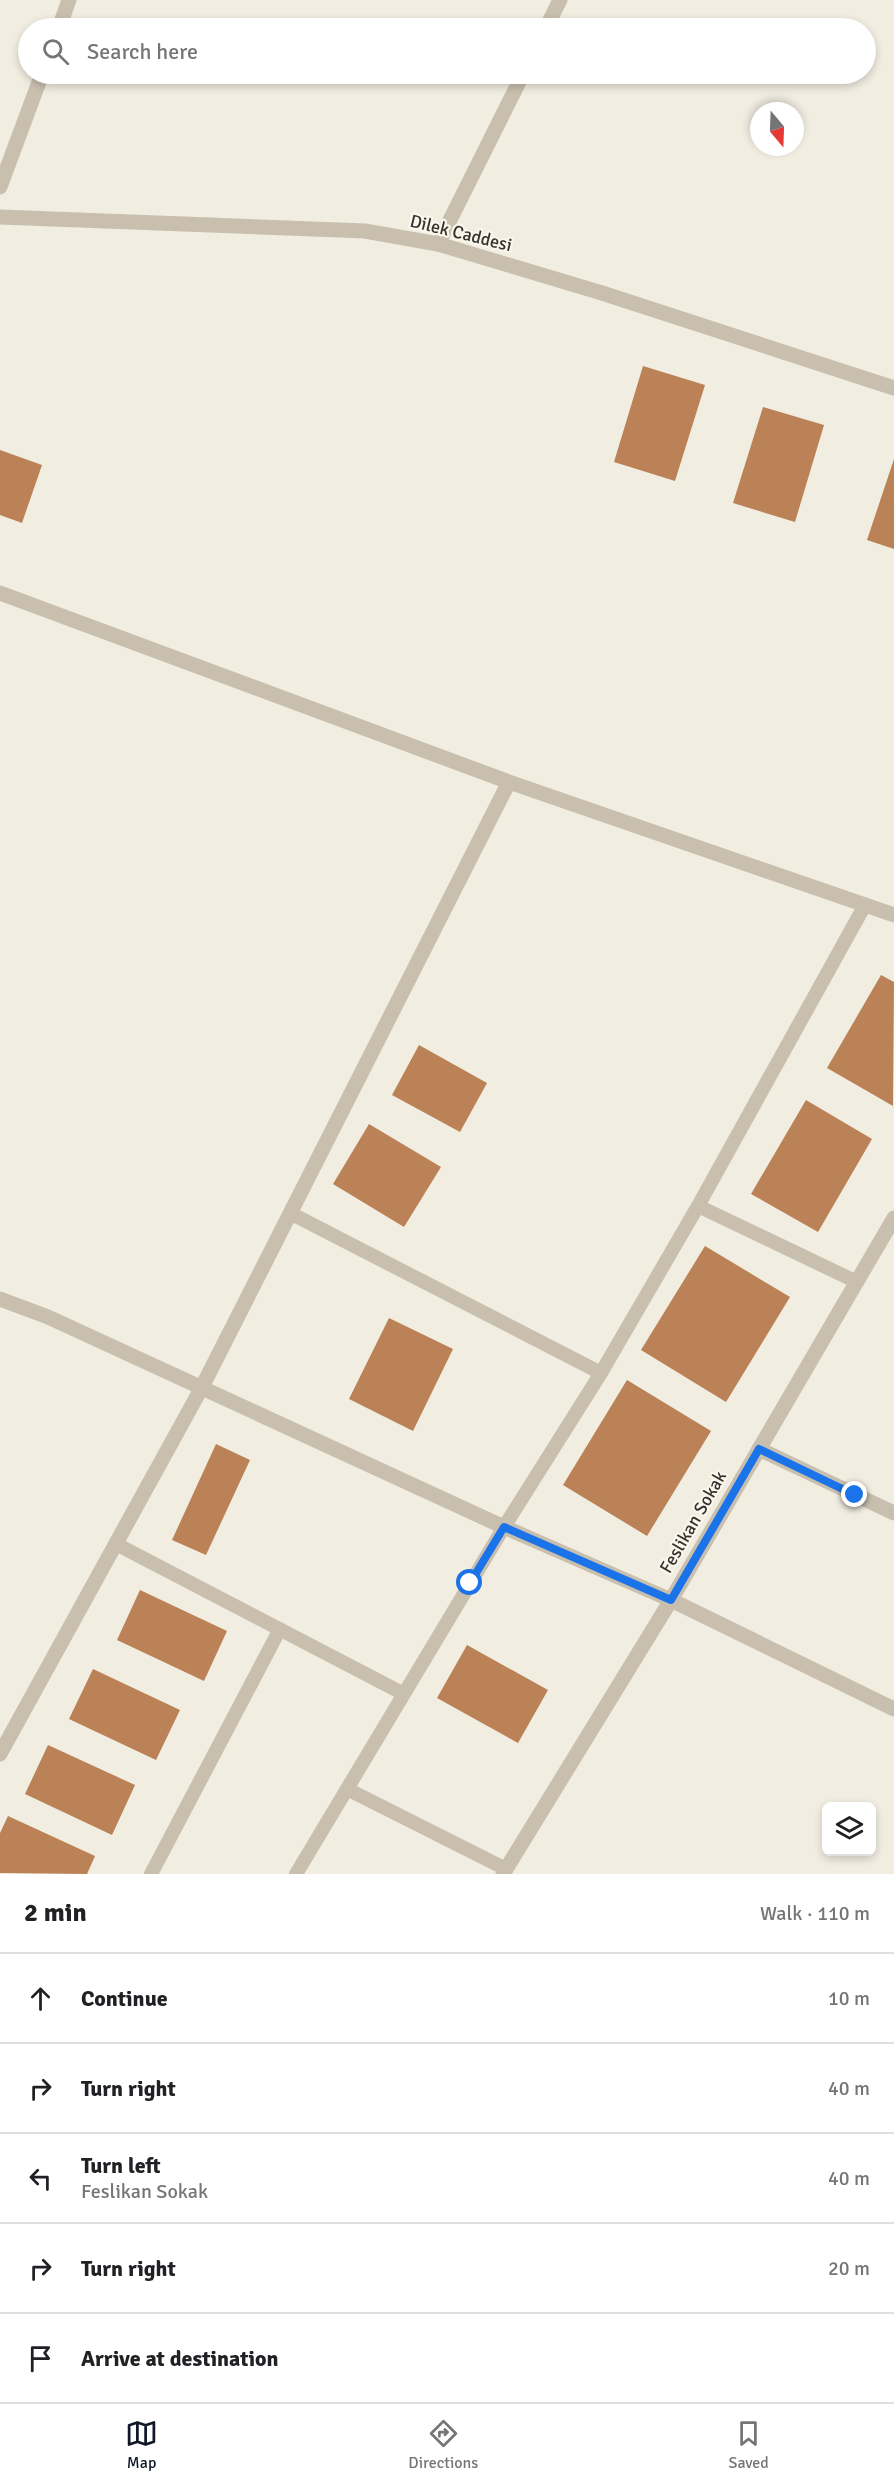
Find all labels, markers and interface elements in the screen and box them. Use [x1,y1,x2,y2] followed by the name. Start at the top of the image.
[18,18,876,84] search box
[39,35,72,68] icon: search
[87,38,198,65] text: Search here
[750,102,804,156] north arrow
[408,210,514,256] street label: Dilek Caddesi
[655,1467,731,1577] street label: Feslikan Sokak
[841,1481,867,1507] route end
[456,1569,482,1595] route start
[822,1802,876,1856] map controls
[822,1802,876,1856] button: layers
[24,1897,87,1929] text: 2 min
[760,1901,870,1926] text: Walk · 110 m
[24,1982,57,2015] icon: ahead
[81,1985,168,2012] text: Continue
[828,1986,870,2011] text: 10 m
[24,2072,57,2105] icon: right
[81,2075,176,2102] text: Turn right
[828,2076,870,2101] text: 40 m
[81,2152,161,2179] text: Turn left
[24,2162,57,2195] icon: left
[828,2166,870,2191] text: 40 m
[81,2179,208,2204] text: Feslikan Sokak
[24,2252,57,2285] icon: right
[81,2255,176,2282] text: Turn right
[828,2256,870,2281] text: 20 m
[24,2342,57,2375] icon: arrive
[81,2345,278,2372] text: Arrive at destination
[125,2417,158,2473] tab: Map
[408,2417,478,2473] tab: Directions
[729,2417,769,2473] tab: Saved

